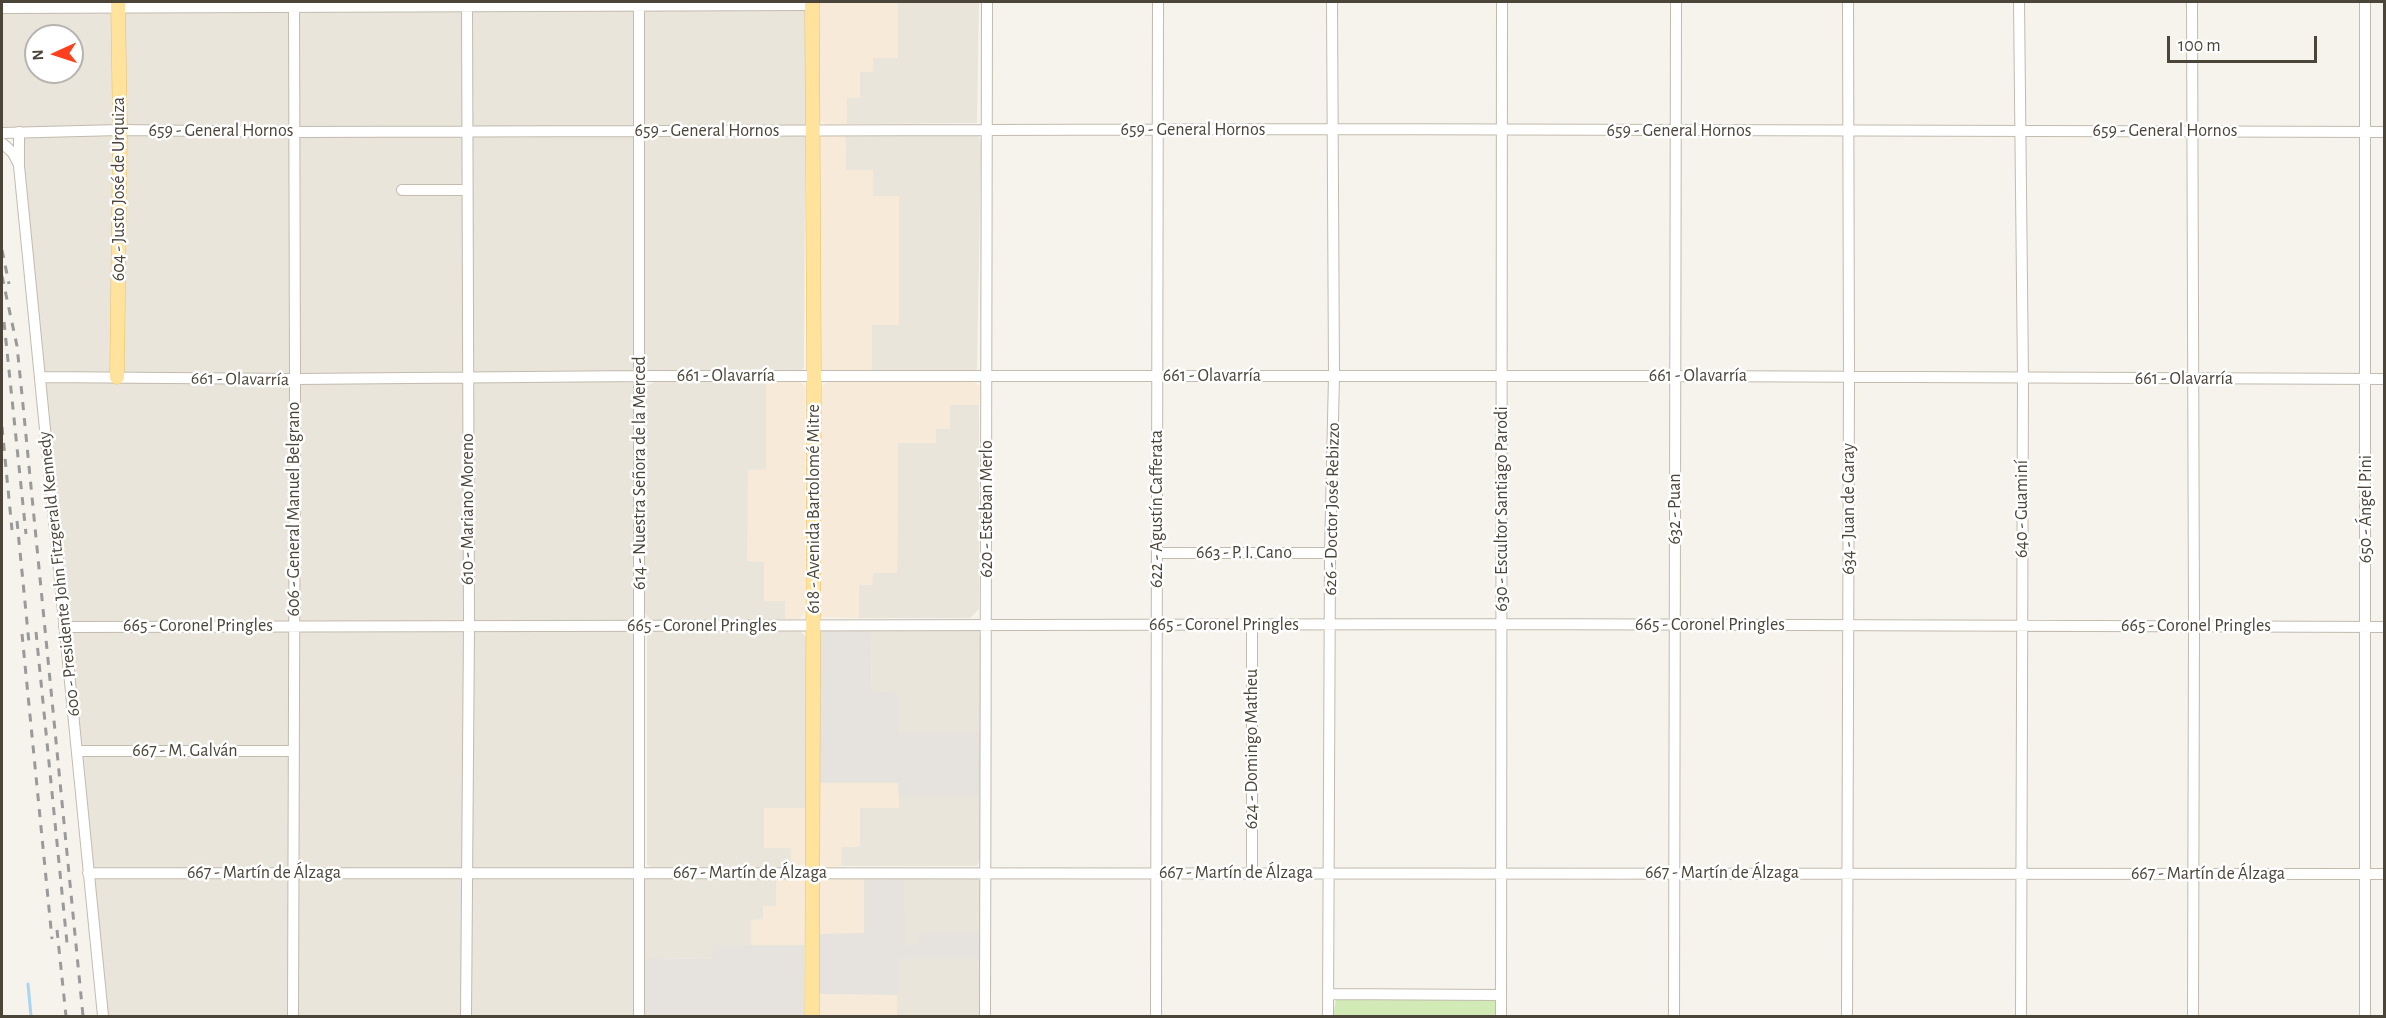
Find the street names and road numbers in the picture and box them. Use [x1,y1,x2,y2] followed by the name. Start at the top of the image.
[108,97,130,281] street label: 604 - Justo José de Urquiza
[1121,119,1265,141] street label: 659 - General Hornos
[149,120,293,142] street label: 659 - General Hornos
[635,120,779,142] street label: 659 - General Hornos
[1607,120,1751,142] street label: 659 - General Hornos
[2093,120,2237,142] street label: 659 - General Hornos
[629,356,651,590] street label: 614 - Nuestra Señora de la Merced
[677,365,775,387] street label: 661 - Olavarría
[1163,365,1261,387] street label: 661 - Olavarría
[1649,365,1747,387] street label: 661 - Olavarría
[191,367,289,391] street label: 661 - Olavarría
[2135,368,2233,390] street label: 661 - Olavarría
[283,402,305,616] street label: 606 - General Manuel Belgrano
[803,404,825,614] street label: 618 - Avenida Bartolomé Mitre
[1491,406,1513,612] street label: 630 - Escultor Santiago Parodi
[1320,422,1344,596] street label: 626 - Doctor José Rebizzo
[33,430,85,718] street label: 600 - Presidente John Fitzgerald Kennedy
[1146,430,1168,588] street label: 622 - Agustín Cafferata
[457,433,479,585] street label: 610 - Mariano Moreno
[976,440,998,578] street label: 620 - Esteban Merlo
[1838,443,1860,575] street label: 634 - Juan de Garay
[2355,455,2377,563] street label: 650 - Ángel Pini
[2011,460,2033,558] street label: 640 - Guaminí
[1664,473,1686,545] street label: 632 - Puan
[1196,542,1292,564] street label: 663 - P. I. Cano
[1149,614,1299,636] street label: 665 - Coronel Pringles
[1635,614,1785,636] street label: 665 - Coronel Pringles
[123,615,273,637] street label: 665 - Coronel Pringles
[627,615,777,637] street label: 665 - Coronel Pringles
[2121,615,2271,637] street label: 665 - Coronel Pringles
[1241,669,1263,829] street label: 624 - Domingo Matheu
[132,740,238,762] street label: 667 - M. Galván
[187,862,341,884] street label: 667 - Martín de Álzaga
[673,862,827,884] street label: 667 - Martín de Álzaga
[1159,862,1313,884] street label: 667 - Martín de Álzaga
[1645,862,1799,884] street label: 667 - Martín de Álzaga
[2131,863,2285,885] street label: 667 - Martín de Álzaga

